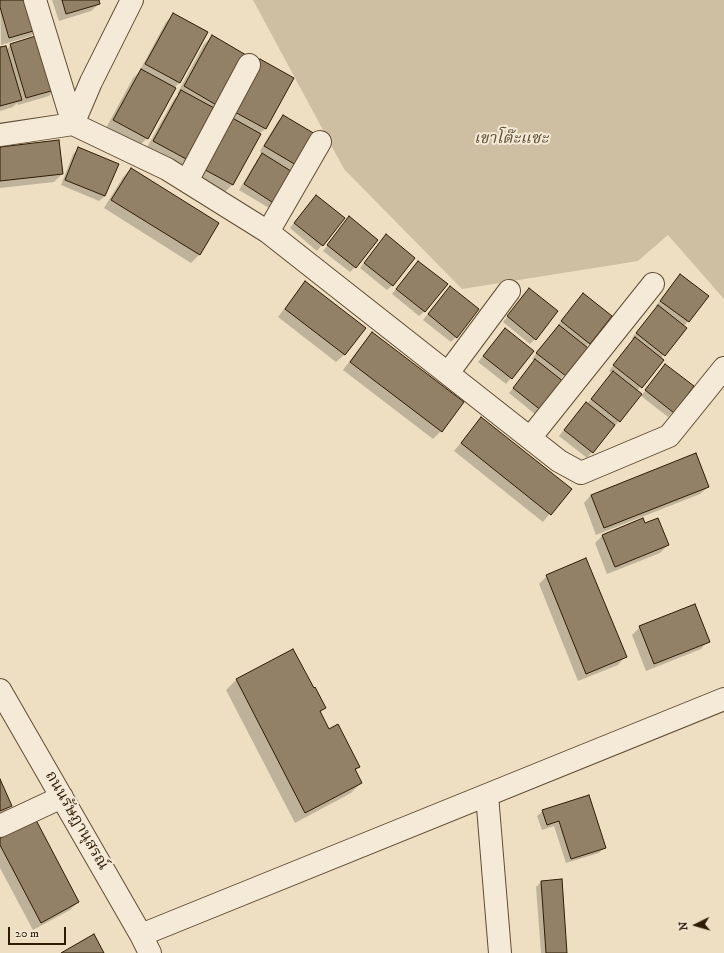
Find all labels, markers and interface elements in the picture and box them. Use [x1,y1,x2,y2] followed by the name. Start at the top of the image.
[474,130,548,150] park label: เขาโต๊ะแซะ
[40,768,112,874] street label: ถนนรัษฎานุสรณ์
[676,905,716,945] north arrow
[10,919,68,945] scale bar
[677,921,691,931] text: N
[15,926,39,941] text: 20 m

